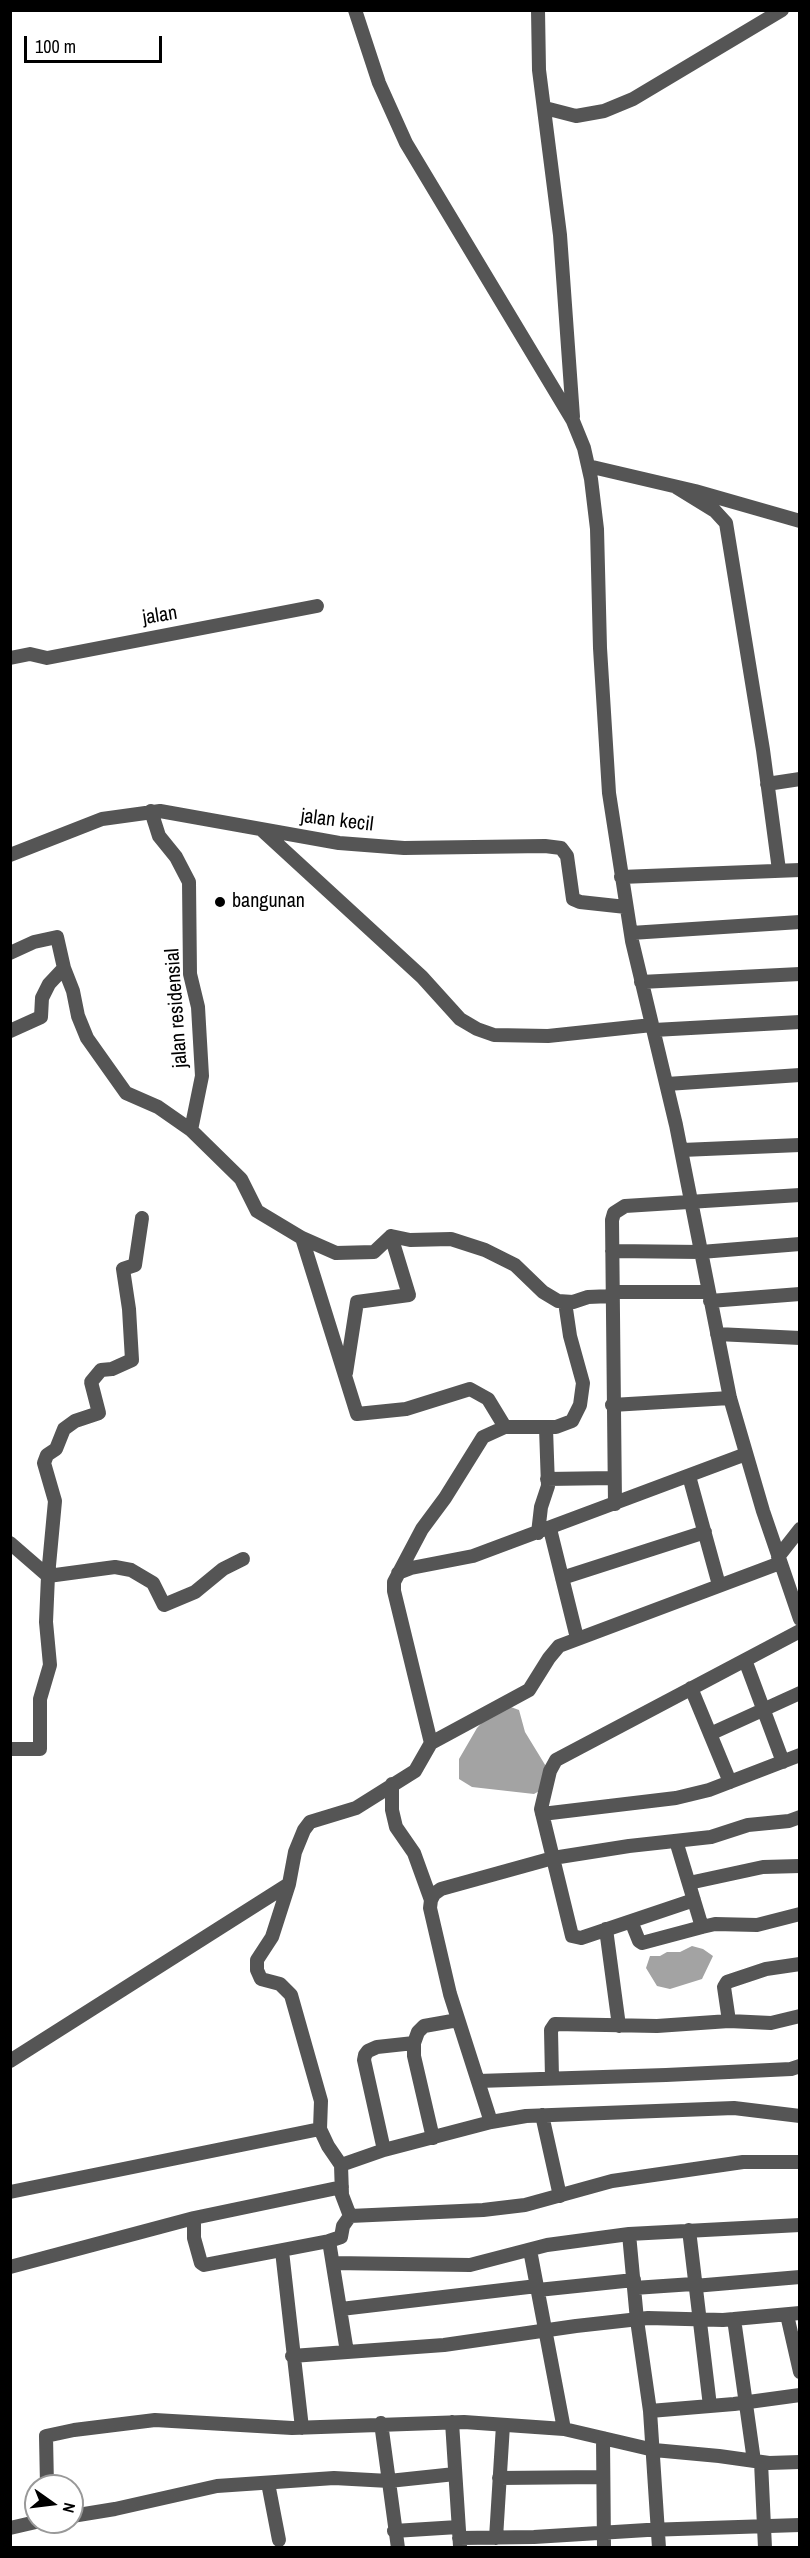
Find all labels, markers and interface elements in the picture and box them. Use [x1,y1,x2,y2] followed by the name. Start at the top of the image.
[27,24,165,62] scale bar
[35,34,76,59] text: 100 m
[141,601,179,631] street label: jalan
[299,805,375,837] street label: jalan kecil
[232,890,305,914] place label: bangunan
[213,895,227,909] marker: bangunan
[161,948,193,1068] street label: jalan residensial
[24,2474,84,2534] north arrow
[58,2501,81,2515] text: N

